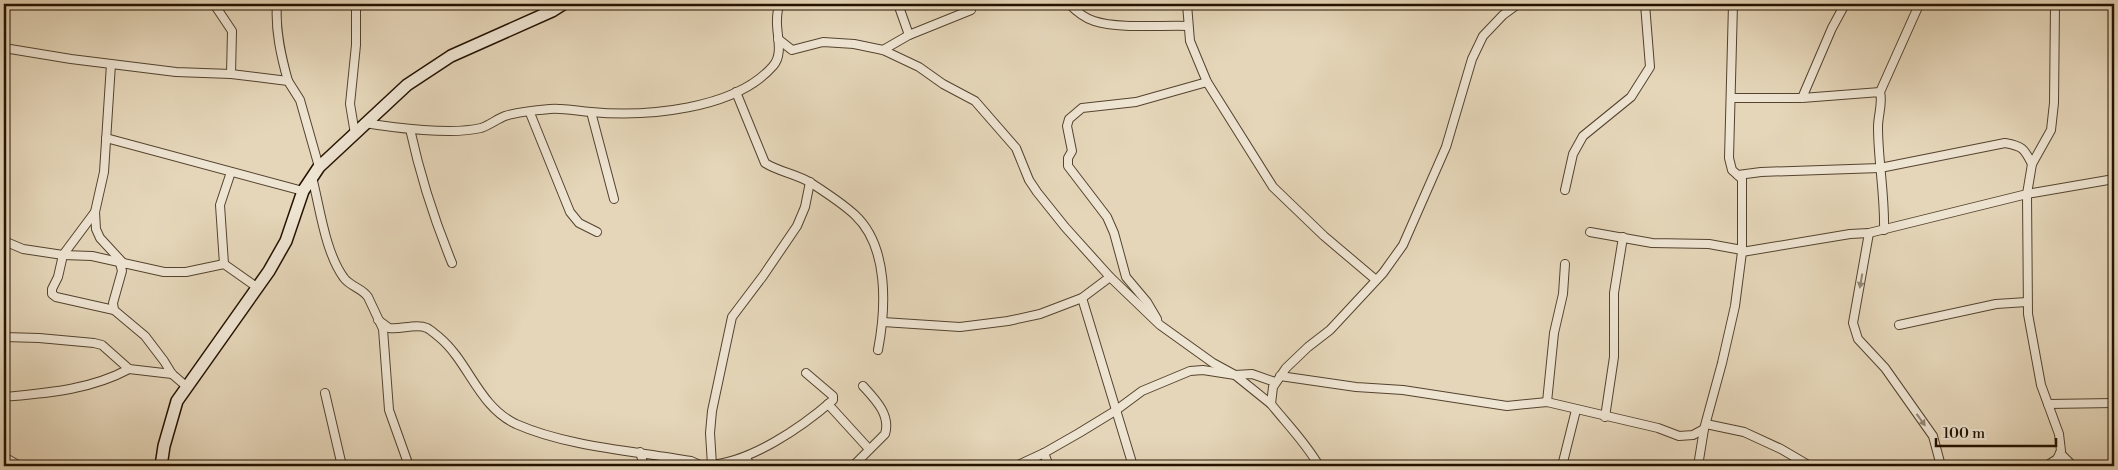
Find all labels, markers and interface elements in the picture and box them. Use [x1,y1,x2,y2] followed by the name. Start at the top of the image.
[1856,274,1864,290] one-way arrow
[1916,413,1926,427] one-way arrow
[1936,415,2056,447] scale bar
[1943,424,1985,443] text: 100 m

